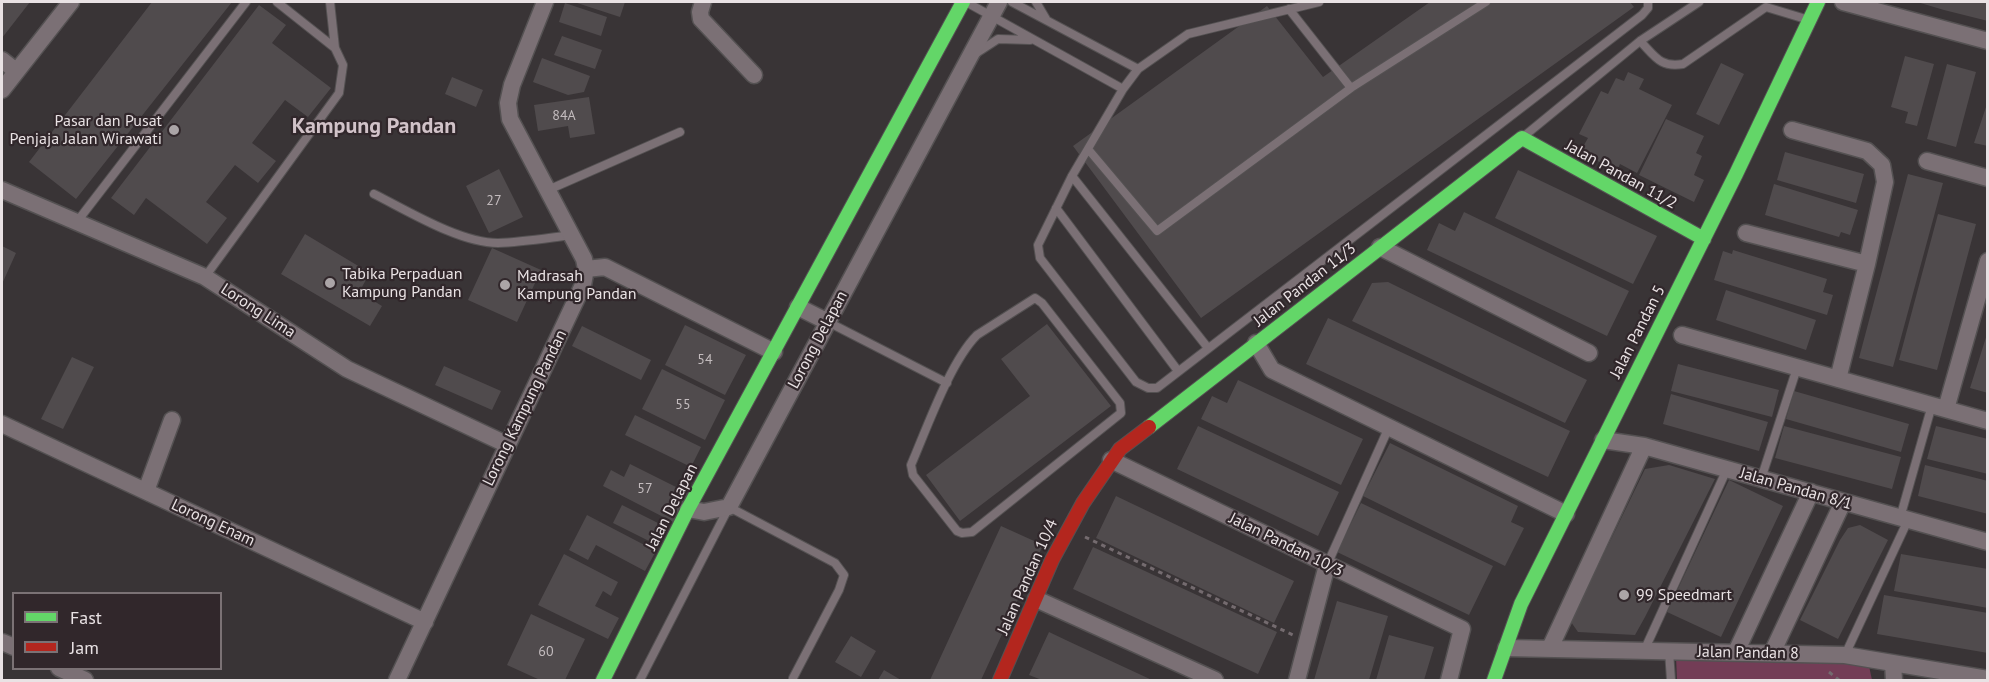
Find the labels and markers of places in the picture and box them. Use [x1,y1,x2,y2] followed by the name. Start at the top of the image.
[10,111,162,149] place label: Pasar dan Pusat Penjaja Jalan Wirawati
[167,123,181,137] marker: Pasar dan Pusat Penjaja Jalan Wirawati
[342,264,462,302] place label: Tabika Perpaduan Kampung Pandan
[517,266,637,304] place label: Madrasah Kampung Pandan
[323,276,337,290] marker: Tabika Perpaduan Kampung Pandan
[498,278,512,292] marker: Madrasah Kampung Pandan
[1636,585,1732,605] place label: 99 Speedmart
[1617,588,1631,602] marker: 99 Speedmart

